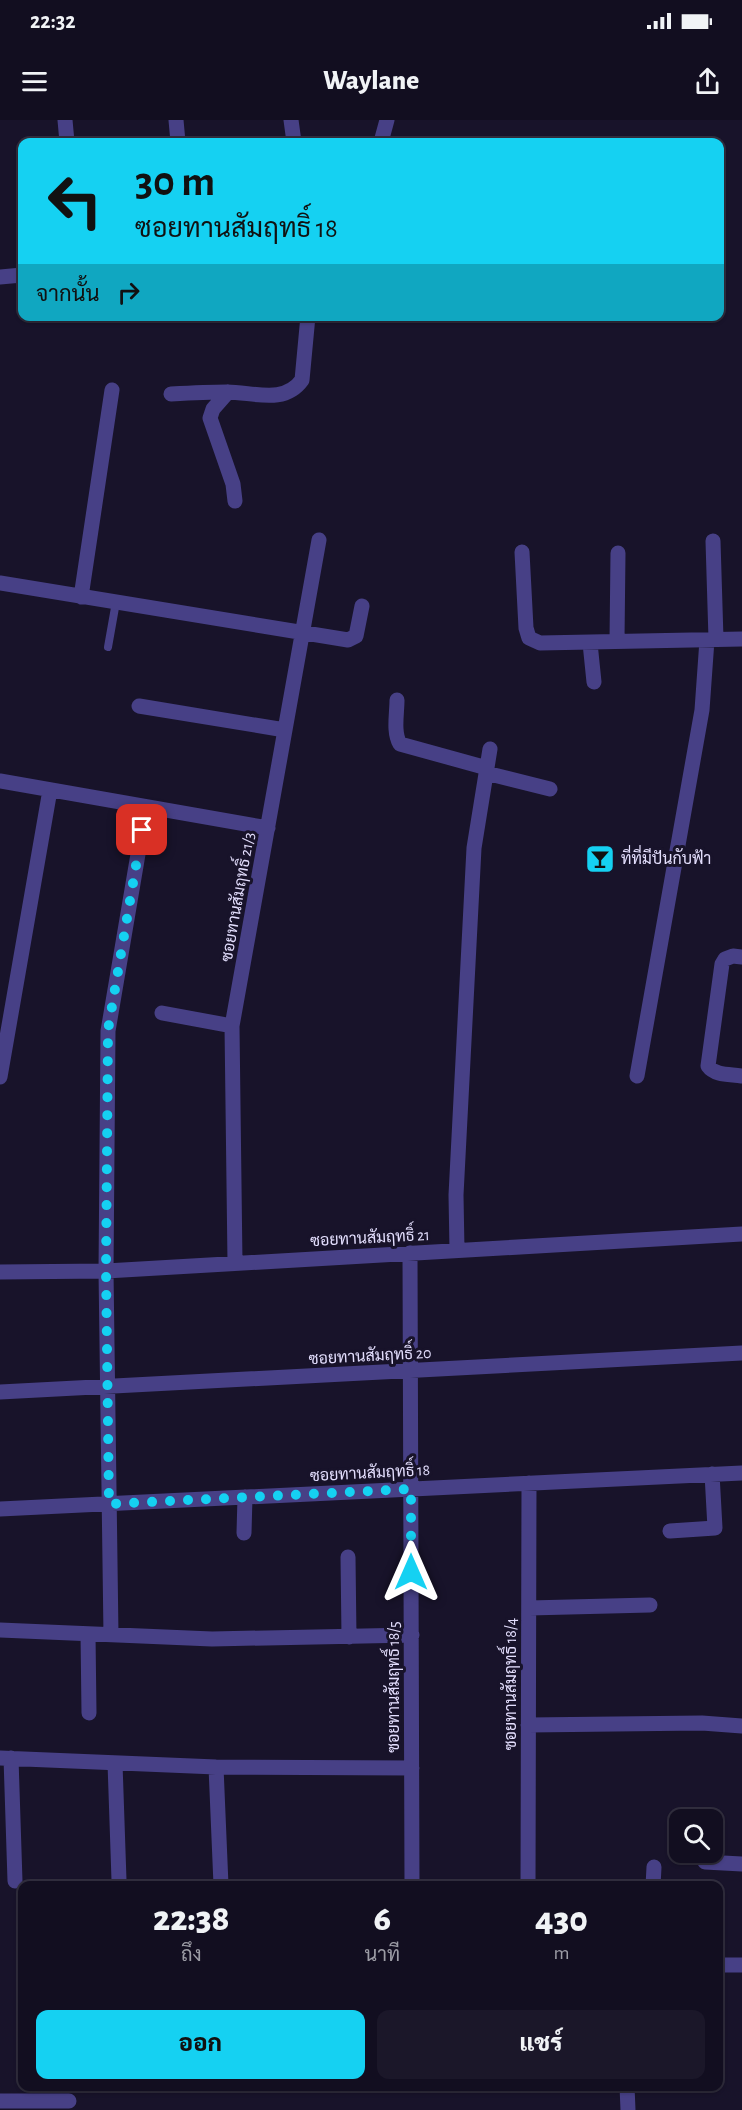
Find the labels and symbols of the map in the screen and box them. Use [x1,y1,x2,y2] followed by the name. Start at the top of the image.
[116,804,167,855] pin
[212,830,258,963] street label: ซอยทานสัมฤทธิ์ 21/3
[584,843,616,875] bar icon: ที่ที่มีปันกับฟ้า
[621,844,711,867] place label: ที่ที่มีปันกับฟ้า
[309,1220,430,1250] street label: ซอยทานสัมฤทธิ์ 21
[308,1338,432,1368] street label: ซอยทานสัมฤทธิ์ 20
[309,1455,430,1485] street label: ซอยทานสัมฤทธิ์ 18
[379,1540,443,1604] position arrow
[496,1617,520,1750] street label: ซอยทานสัมฤทธิ์ 18/4
[379,1621,403,1753] street label: ซอยทานสัมฤทธิ์ 18/5

